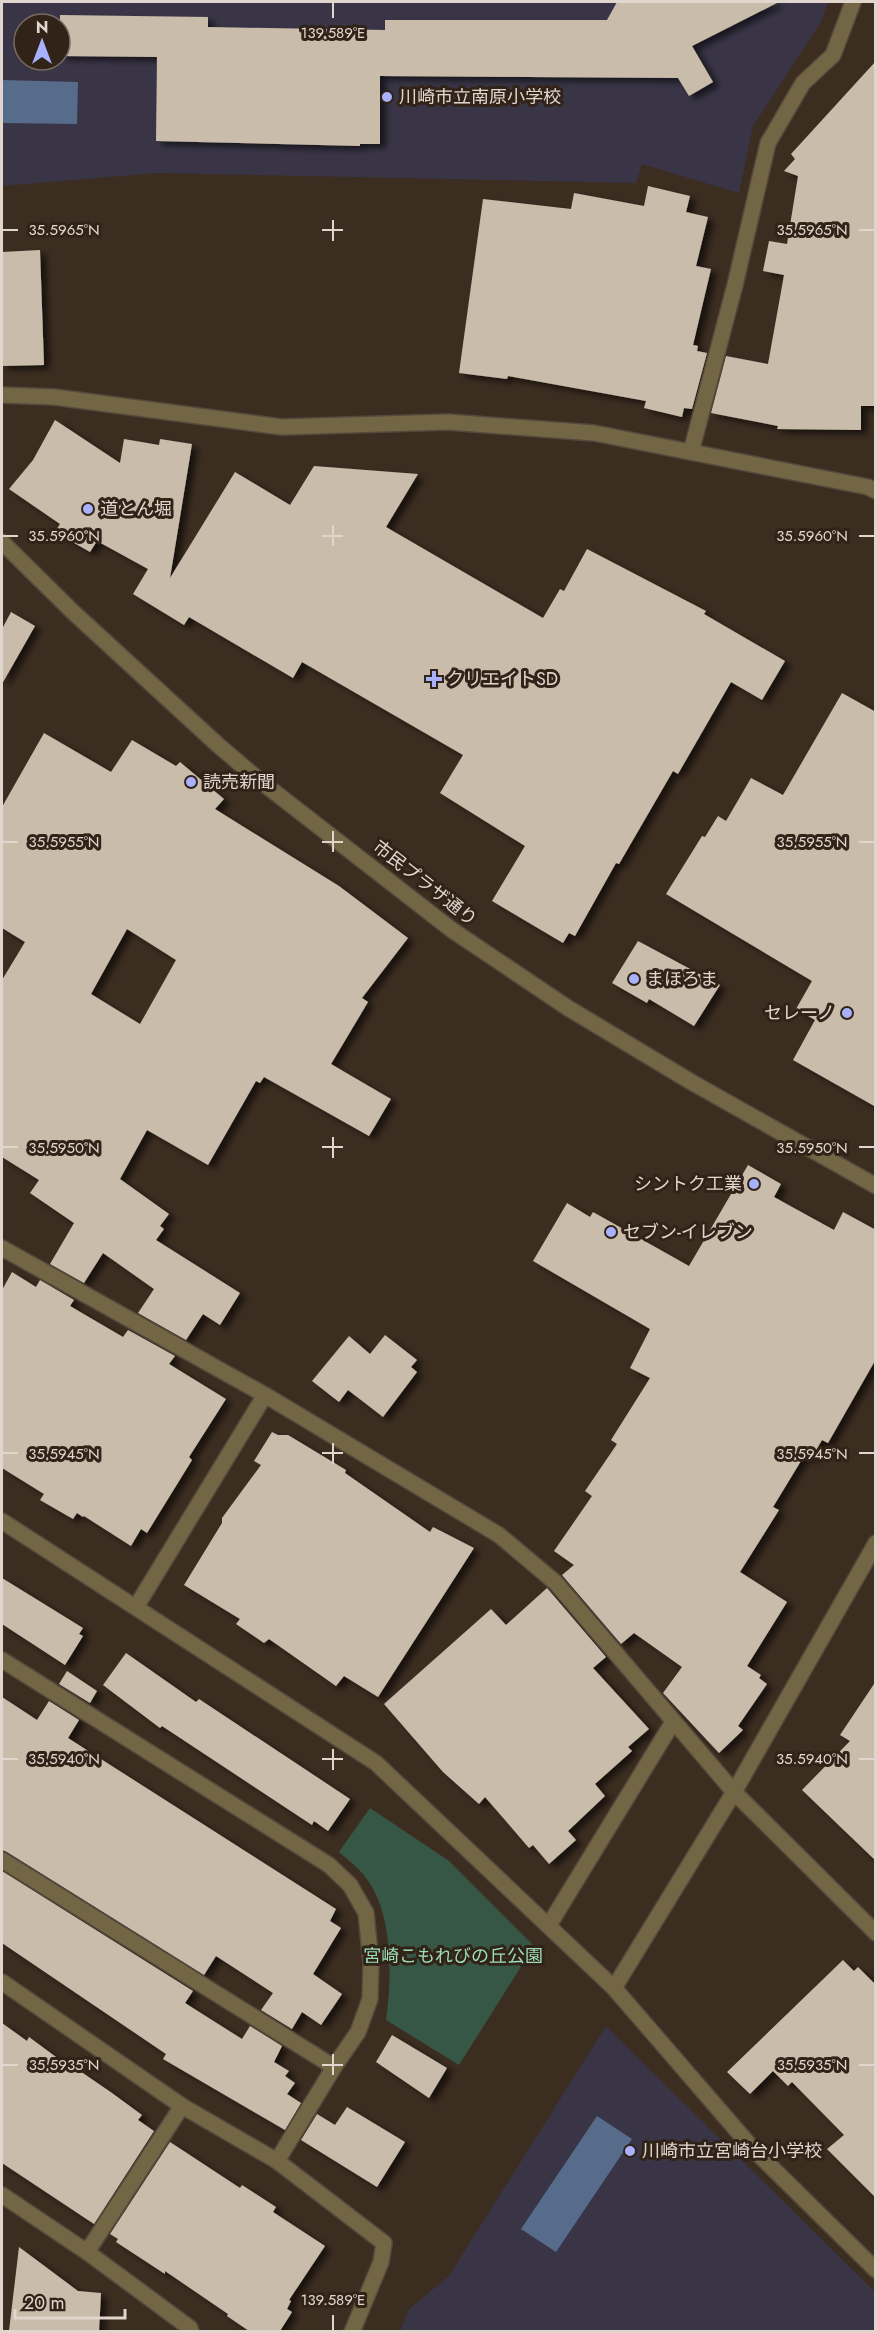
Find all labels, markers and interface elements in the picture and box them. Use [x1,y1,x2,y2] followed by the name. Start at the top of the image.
[12,12,72,72] north arrow
[36,16,48,39] text: N
[301,22,365,44] text: 139.589°E
[399,84,561,110] place label: 川崎市立南原小学校
[380,90,394,104] marker: 川崎市立南原小学校
[28,219,100,241] text: 35.5965°N
[776,219,848,241] text: 35.5965°N
[100,496,172,522] place label: 道とん堀
[81,502,95,516] marker: 道とん堀
[28,525,100,547] text: 35.5960°N
[776,525,848,547] text: 35.5960°N
[446,666,558,692] place label: クリエイトSD
[427,672,441,686] marker: クリエイトSD
[203,769,275,795] place label: 読売新聞
[184,775,198,789] marker: 読売新聞
[29,831,99,853] text: 35.5955°N
[777,831,847,853] text: 35.5955°N
[367,834,483,932] street label: 市民プラザ通り
[646,966,718,992] place label: まほろま
[627,972,641,986] marker: まほろま
[764,1000,835,1026] place label: セレーノ
[840,1006,854,1020] marker: セレーノ
[28,1137,100,1159] text: 35.5950°N
[776,1137,848,1159] text: 35.5950°N
[634,1171,742,1197] place label: シントク工業
[747,1177,761,1191] marker: シントク工業
[623,1219,753,1245] place label: セブン-イレブン
[604,1225,618,1239] marker: セブン-イレブン
[28,1443,100,1465] text: 35.5945°N
[776,1443,848,1465] text: 35.5945°N
[28,1748,100,1770] text: 35.5940°N
[776,1748,848,1770] text: 35.5940°N
[363,1943,543,1969] park label: 宮崎こもれびの丘公園
[29,2054,99,2076] text: 35.5935°N
[777,2054,847,2076] text: 35.5935°N
[642,2138,822,2164] place label: 川崎市立宮崎台小学校
[623,2144,637,2158] marker: 川崎市立宮崎台小学校
[15,2282,124,2320] scale bar
[301,2289,365,2311] text: 139.589°E
[24,2290,64,2316] text: 20 m

